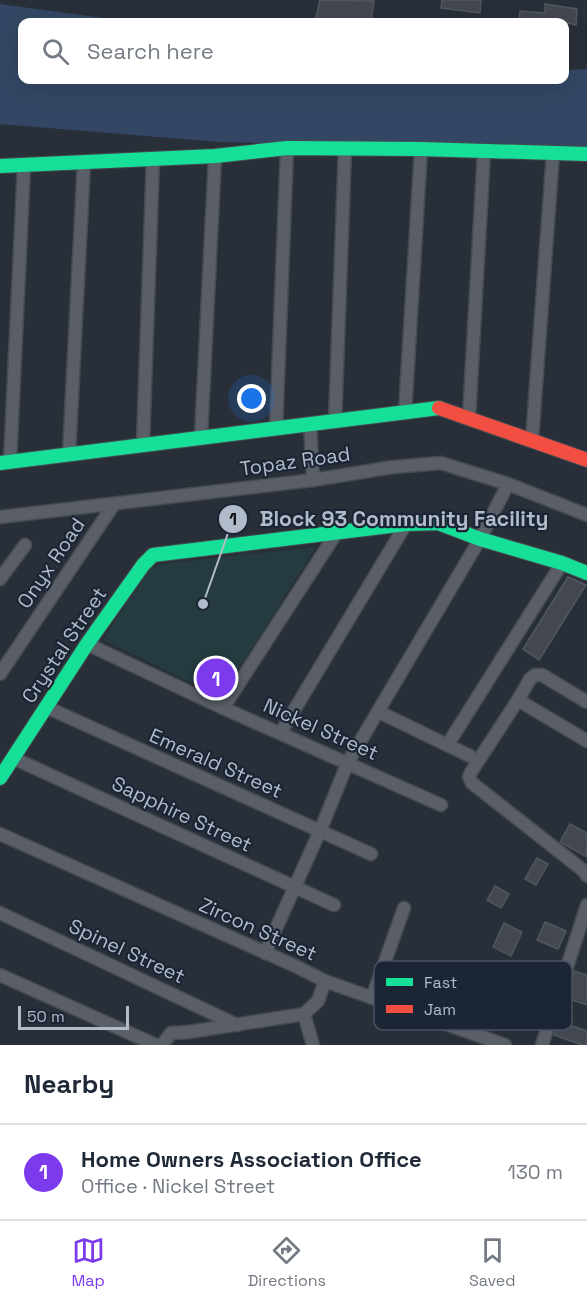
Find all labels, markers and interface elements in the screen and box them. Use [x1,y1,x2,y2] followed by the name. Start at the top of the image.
[18,18,569,84] search box
[39,35,72,68] icon: search
[87,37,214,65] text: Search here
[237,384,266,413] your location
[238,440,352,482] street label: Topaz Road
[218,499,561,538] callout: Block 93 Community Facility
[260,505,548,532] text: Block 93 Community Facility
[229,507,237,530] text: 1
[11,513,91,613] street label: Onyx Road
[16,582,112,708] street label: Crystal Street
[196,656,236,700] pin: 1
[259,692,383,766] street label: Nickel Street
[145,722,287,804] street label: Emerald Street
[108,770,256,858] street label: Sapphire Street
[195,891,321,967] street label: Zircon Street
[65,913,189,989] street label: Spinel Street
[374,961,572,1030] legend
[424,972,457,993] text: Fast
[424,999,456,1020] text: Jam
[18,1003,129,1030] scale bar
[27,1006,65,1027] text: 50 m
[24,1067,114,1101] text: Nearby
[81,1145,422,1173] text: Home Owners Association Office
[39,1159,48,1185] text: 1
[507,1159,563,1185] text: 130 m
[81,1173,275,1199] text: Office · Nickel Street
[71,1234,105,1291] tab: Map
[248,1234,326,1291] tab: Directions
[469,1234,516,1291] tab: Saved

